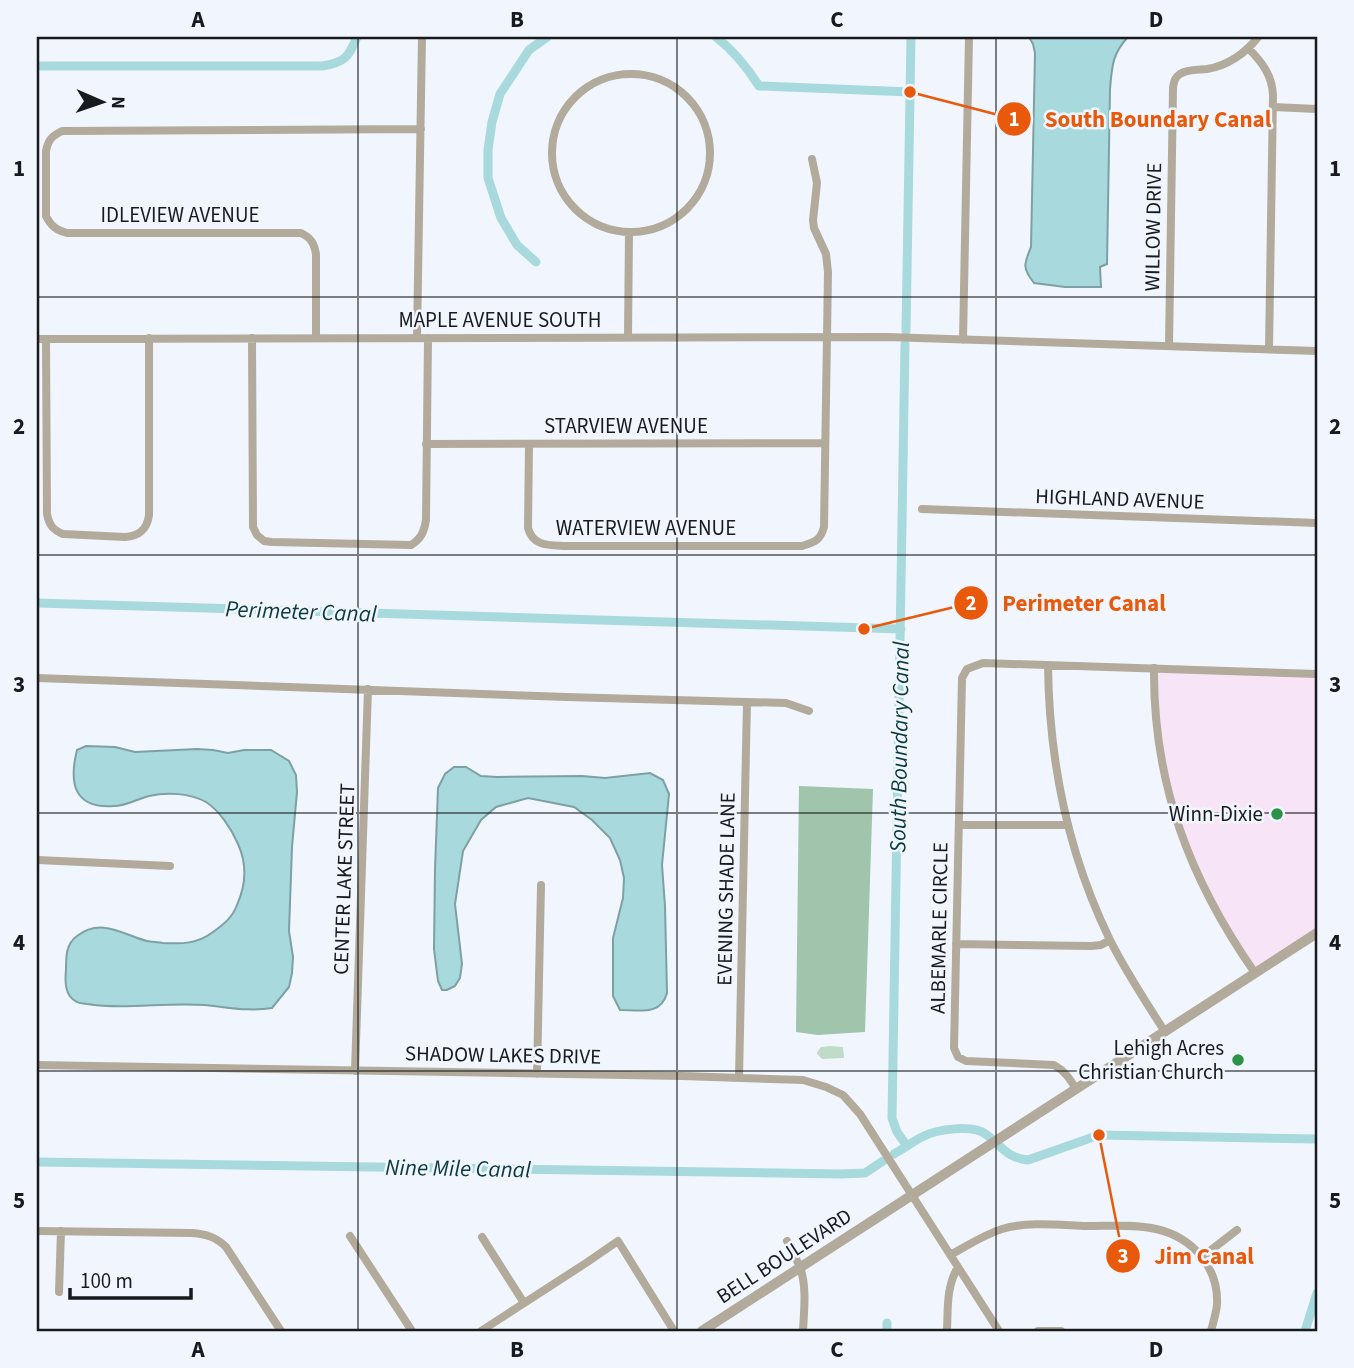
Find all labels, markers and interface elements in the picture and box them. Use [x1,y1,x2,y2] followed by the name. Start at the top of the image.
[190,3,205,36] text: A
[510,3,524,36] text: B
[830,3,844,36] text: C
[1149,3,1163,36] text: D
[66,66,136,136] north arrow
[104,96,131,109] text: N
[996,97,1286,141] callout: South Boundary Canal
[1045,103,1272,136] text: South Boundary Canal
[1008,104,1020,134] text: 1
[13,152,25,185] text: 1
[1329,152,1341,185] text: 1
[1137,162,1169,292] street label: WILLOW DRIVE
[100,200,260,230] street label: IDLEVIEW AVENUE
[398,305,602,335] street label: MAPLE AVENUE SOUTH
[13,410,25,443] text: 2
[1329,410,1341,443] text: 2
[544,411,708,441] street label: STARVIEW AVENUE
[1035,481,1205,517] street label: HIGHLAND AVENUE
[556,513,736,543] street label: WATERVIEW AVENUE
[953,581,1180,625] callout: Perimeter Canal
[1002,587,1166,620] text: Perimeter Canal
[965,588,977,618] text: 2
[225,592,378,631] water label: Perimeter Canal
[881,641,918,853] water label: South Boundary Canal
[13,668,25,701] text: 3
[1329,668,1341,701] text: 3
[326,783,362,975] street label: CENTER LAKE STREET
[709,792,743,986] street label: EVENING SHADE LANE
[1169,799,1263,829] place label: Winn-Dixie
[1269,806,1285,822] marker: Winn-Dixie
[923,842,955,1014] street label: ALBEMARLE CIRCLE
[13,926,25,959] text: 4
[1329,926,1341,959] text: 4
[1078,1033,1224,1087] place label: Lehigh Acres Christian Church
[405,1038,601,1072] street label: SHADOW LAKES DRIVE
[1230,1052,1246,1068] marker: Lehigh Acres Christian Church
[385,1151,531,1186] water label: Nine Mile Canal
[13,1184,25,1217] text: 5
[1329,1184,1341,1217] text: 5
[710,1201,858,1311] street label: BELL BOULEVARD
[1105,1234,1268,1278] callout: Jim Canal
[1154,1240,1254,1273] text: Jim Canal
[1117,1241,1129,1271] text: 3
[70,1256,191,1300] scale bar
[80,1266,133,1296] text: 100 m
[190,1333,205,1366] text: A
[510,1333,524,1366] text: B
[830,1333,844,1366] text: C
[1149,1333,1163,1366] text: D

